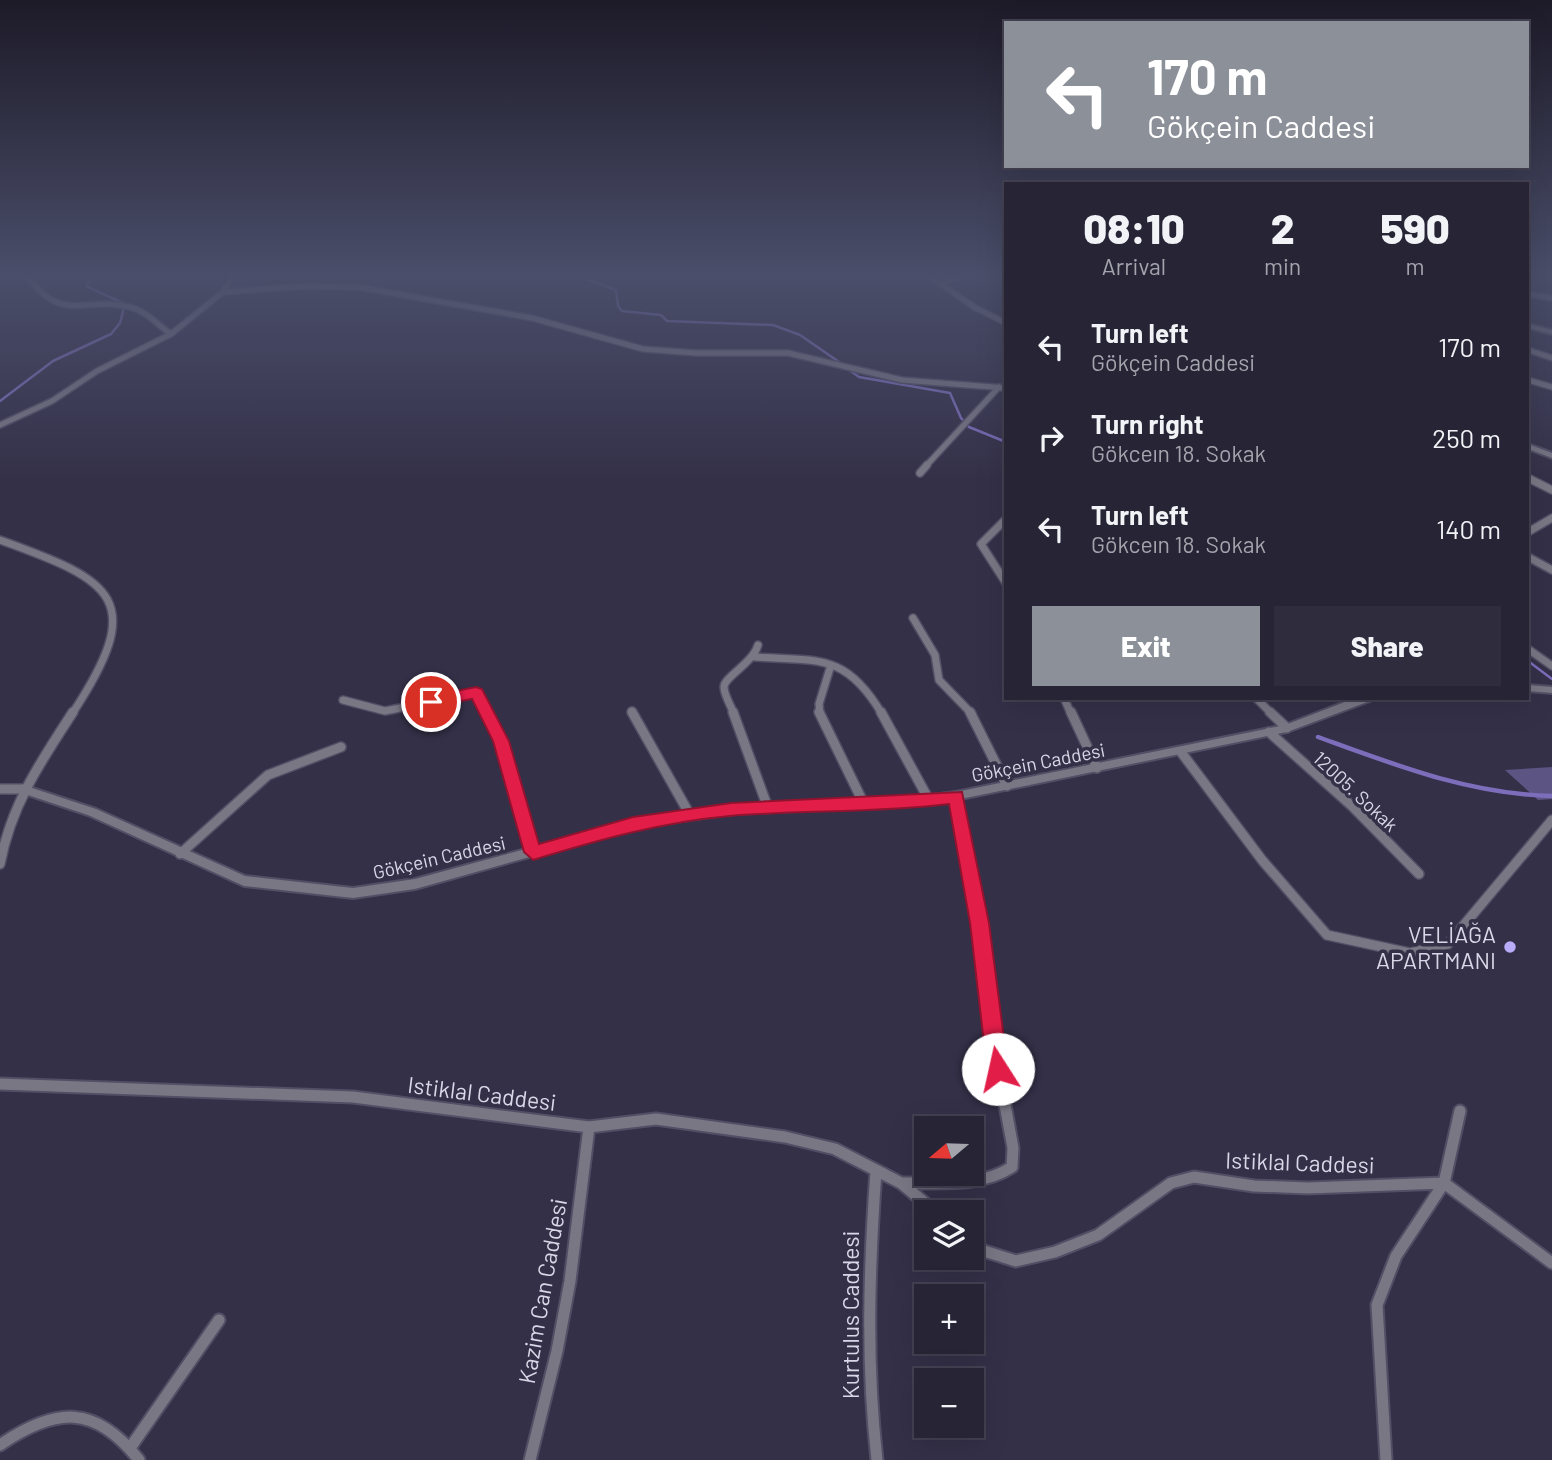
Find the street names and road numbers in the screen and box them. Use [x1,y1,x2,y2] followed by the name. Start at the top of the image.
[969,738,1107,786] street label: Gökçein Caddesi
[1309,746,1403,836] street label: 12005. Sokak
[370,831,508,883] street label: Gökçein Caddesi
[406,1070,558,1116] street label: Istiklal Caddesi
[1225,1145,1375,1179] street label: Istiklal Caddesi
[512,1196,572,1386] street label: Kazim Can Caddesi
[836,1231,864,1399] street label: Kurtulus Caddesi

